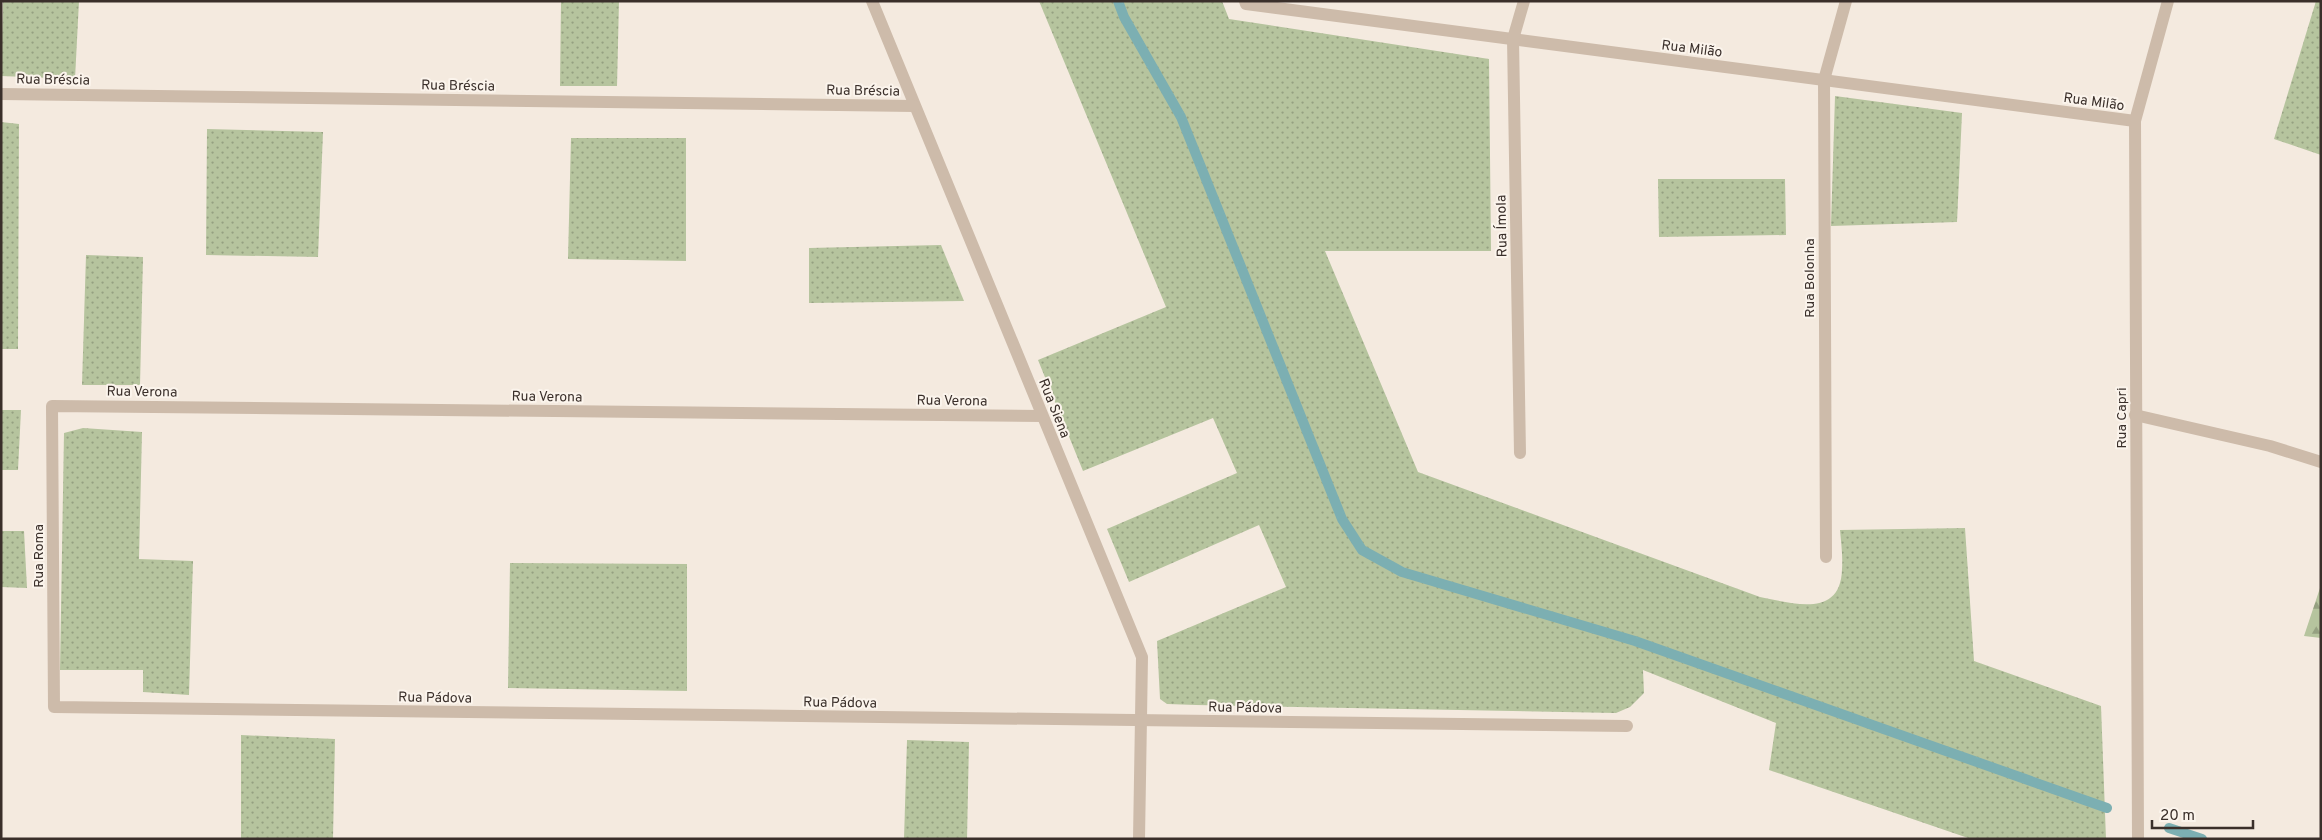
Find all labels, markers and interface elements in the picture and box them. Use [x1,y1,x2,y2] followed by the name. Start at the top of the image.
[1660,37,1724,62] street label: Rua Milão
[16,71,90,90] street label: Rua Bréscia
[421,77,495,96] street label: Rua Bréscia
[826,82,900,101] street label: Rua Bréscia
[2062,90,2126,115] street label: Rua Milão
[1492,195,1512,257] street label: Rua Ímola
[1802,238,1819,318] street label: Rua Bolonha
[1034,376,1073,441] street label: Rua Siena
[106,383,178,402] street label: Rua Verona
[2114,387,2131,449] street label: Rua Capri
[511,388,583,407] street label: Rua Verona
[916,392,988,411] street label: Rua Verona
[31,524,48,588] street label: Rua Roma
[398,689,472,708] street label: Rua Pádova
[803,694,877,713] street label: Rua Pádova
[1208,699,1282,718] street label: Rua Pádova
[2152,798,2253,830] scale bar
[2160,807,2195,826] text: 20 m

